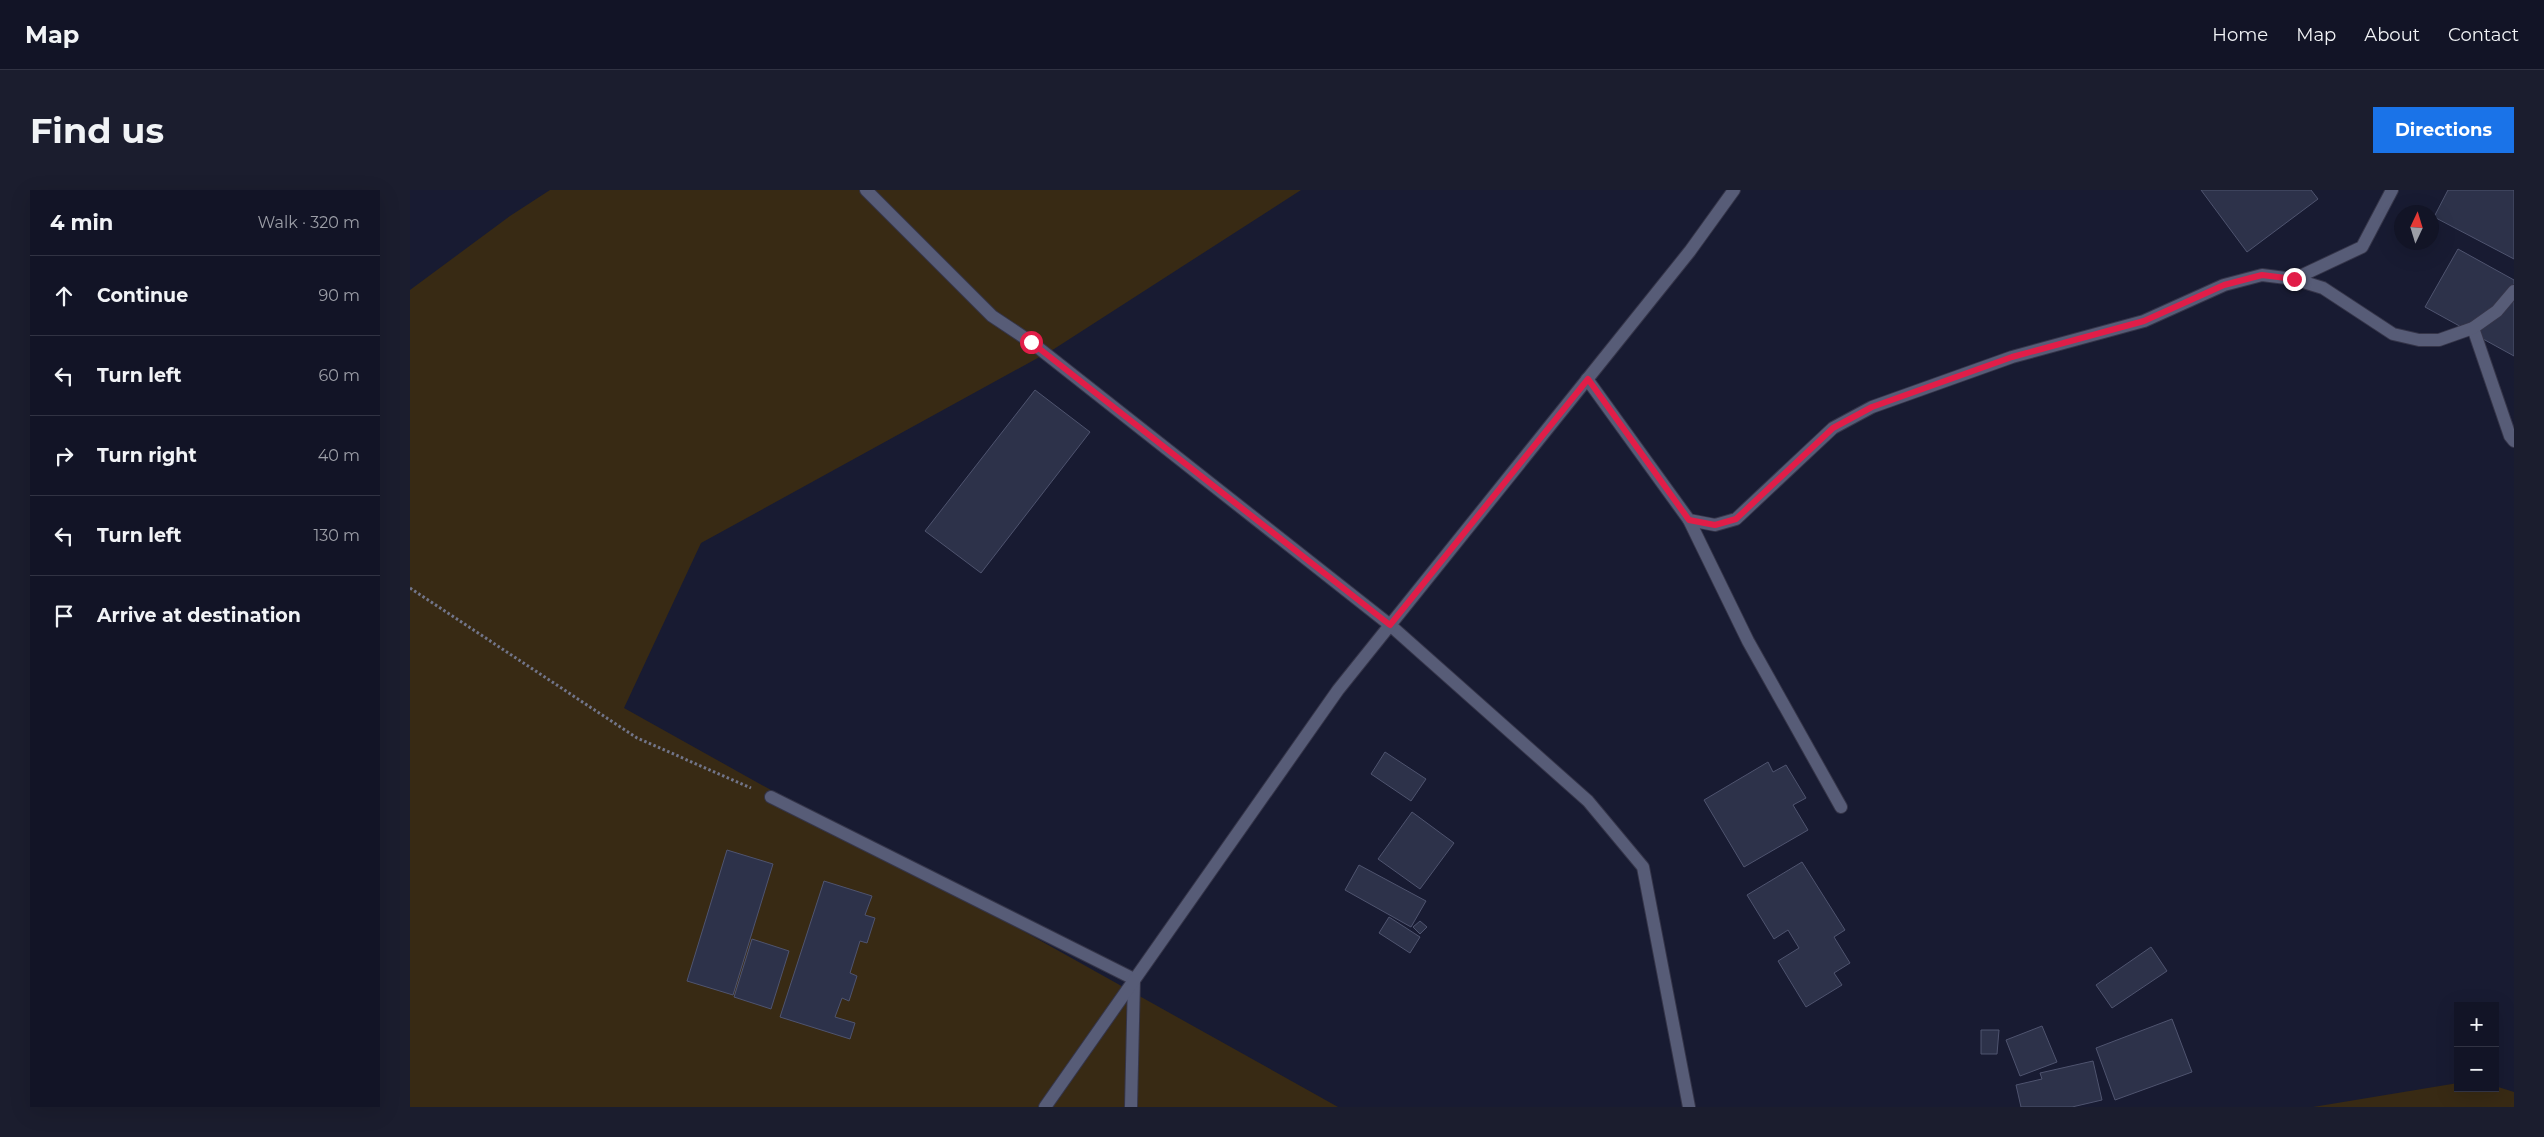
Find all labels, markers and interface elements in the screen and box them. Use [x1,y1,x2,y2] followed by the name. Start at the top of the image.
[25,20,79,49] text: Map
[2212,24,2268,46] text: Home
[2296,24,2336,46] text: Map
[2364,24,2420,46] text: About
[2448,24,2519,46] text: Contact
[2373,107,2514,153] button: Directions
[30,109,164,152] text: Find us
[2394,205,2439,250] north arrow
[50,210,113,235] text: 4 min
[258,213,360,232] text: Walk · 320 m
[2283,268,2306,291] route end
[50,282,78,310] icon: ahead
[97,284,188,307] text: Continue
[318,286,360,305] text: 90 m
[1020,331,1043,354] route start
[50,362,78,390] icon: left
[97,364,182,387] text: Turn left
[318,366,360,385] text: 60 m
[50,442,78,470] icon: right
[97,444,197,467] text: Turn right
[318,446,360,465] text: 40 m
[50,522,78,550] icon: left
[97,524,182,547] text: Turn left
[313,526,360,545] text: 130 m
[50,602,78,630] icon: arrive
[97,604,301,627] text: Arrive at destination
[2454,1002,2499,1092] map controls
[2454,1002,2499,1047] button: +
[2454,1047,2499,1092] button: −

